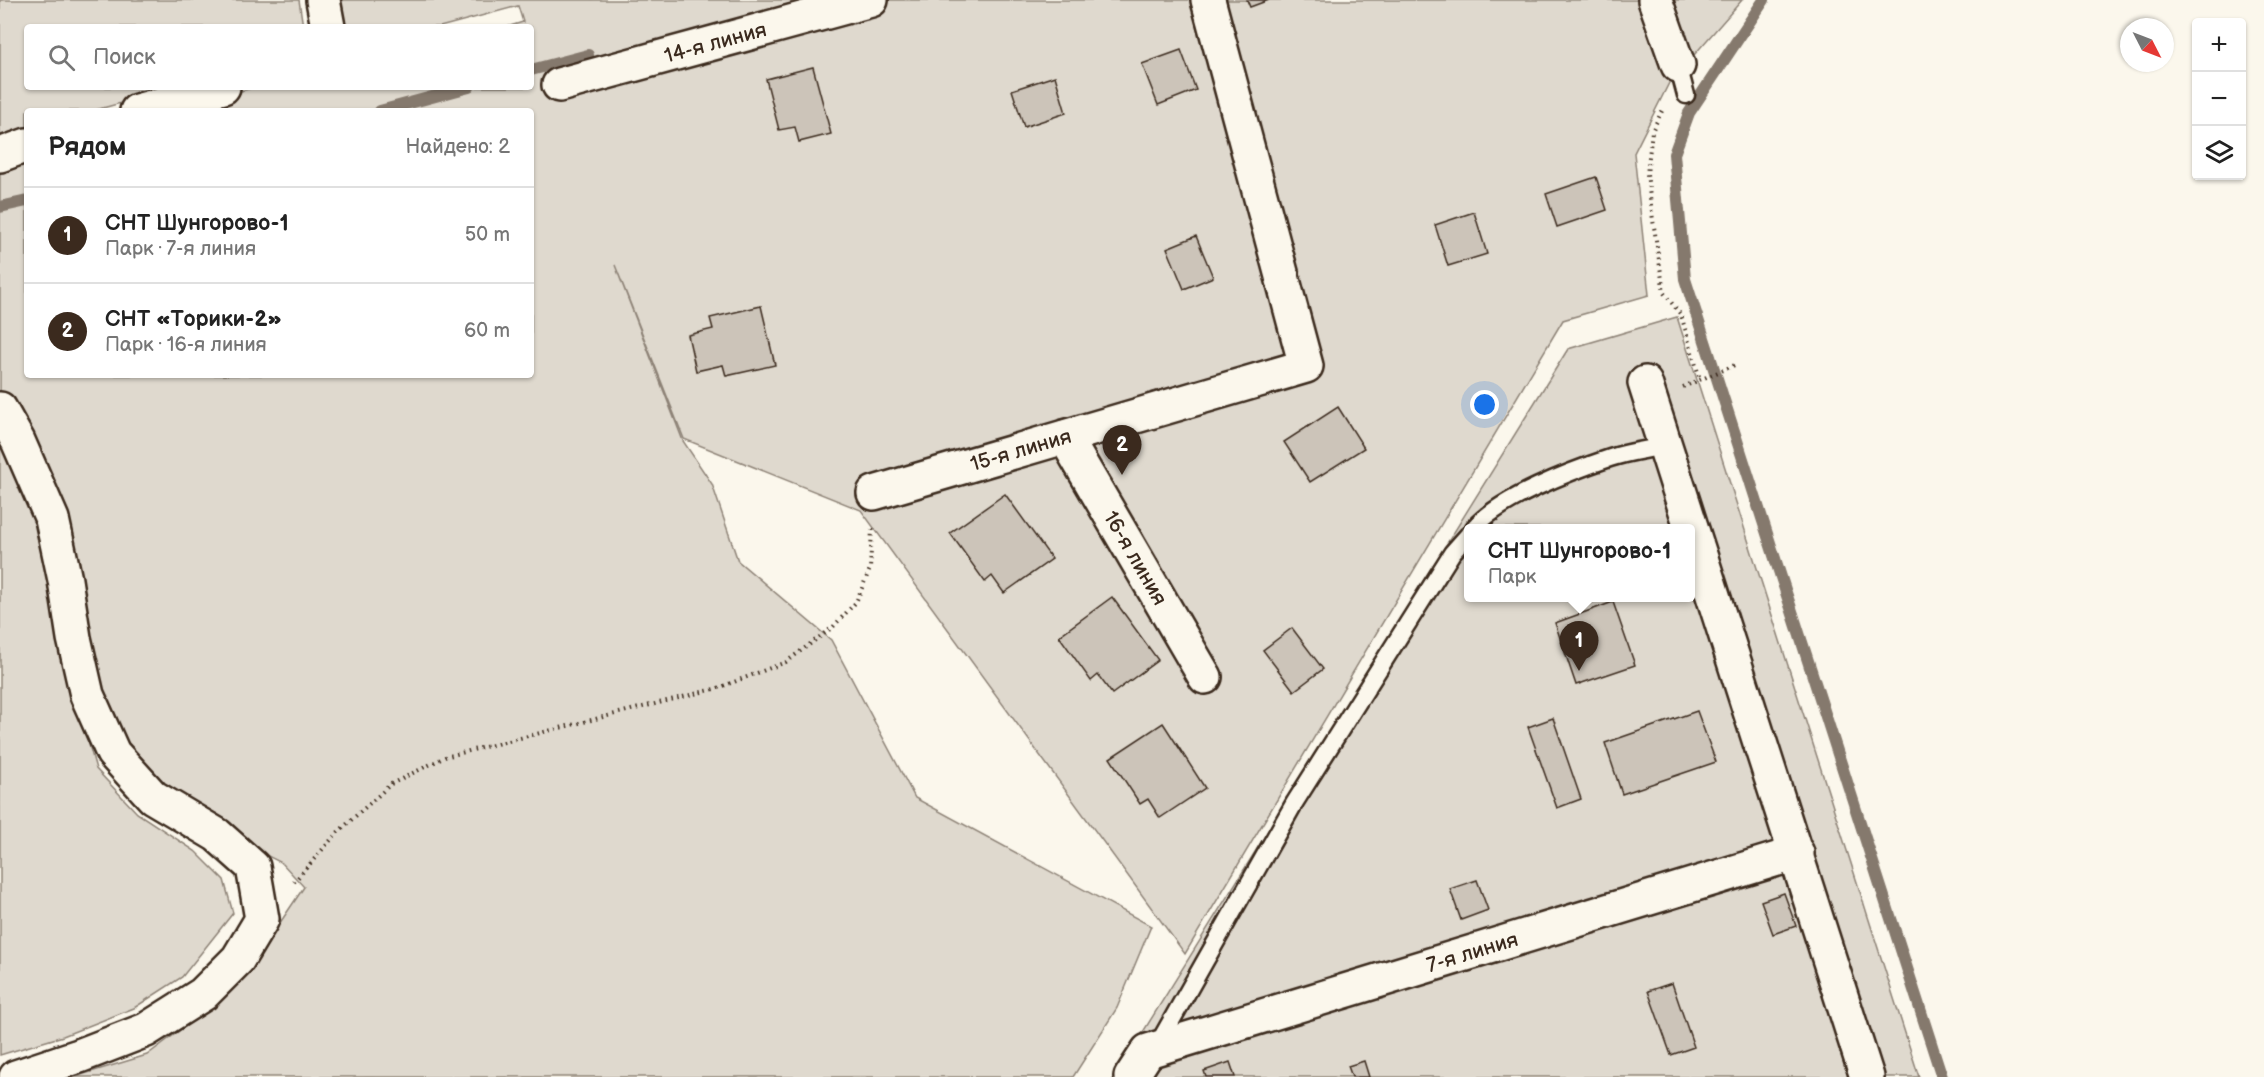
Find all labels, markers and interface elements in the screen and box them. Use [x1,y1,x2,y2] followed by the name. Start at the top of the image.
[661,17,769,68] street label: 14-я линия
[2120,18,2174,72] north arrow
[2192,18,2246,180] map controls
[2192,18,2246,72] button: +
[24,24,534,90] search box
[45,41,78,74] icon: search
[93,44,156,71] text: Поиск
[2192,72,2246,126] button: −
[2192,126,2246,180] button: layers
[48,132,126,163] text: Рядом
[406,135,510,159] text: Найдено: 2
[105,210,289,237] text: СНТ Шунгорово-1
[63,223,72,247] text: 1
[465,223,510,247] text: 50 m
[105,237,256,261] text: Парк · 7-я линия
[105,306,282,333] text: СНТ «Торики-2»
[62,319,73,343] text: 2
[464,319,510,343] text: 60 m
[105,333,267,357] text: Парк · 16-я линия
[1470,390,1499,419] your location
[967,423,1074,477] street label: 15-я линия
[1102,426,1142,475] pin: 2
[1098,506,1173,610] street label: 16-я линия
[1464,524,1695,602] popup
[1488,538,1671,565] text: СНТ Шунгорово-1
[1488,565,1536,589] text: Парк
[1560,622,1598,671] pin: 1
[1423,926,1521,978] street label: 7-я линия

